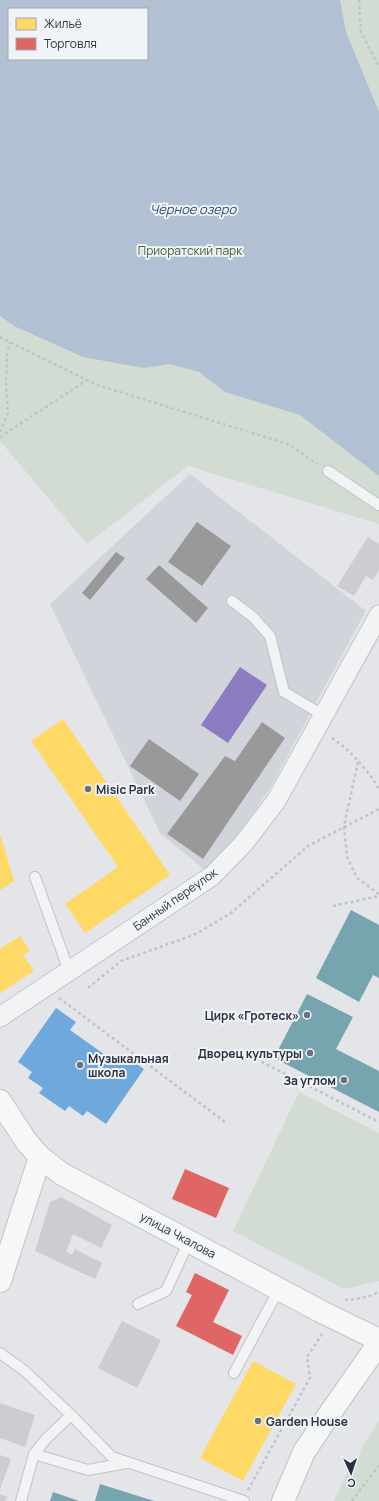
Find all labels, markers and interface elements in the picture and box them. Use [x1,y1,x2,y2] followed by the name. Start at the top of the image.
[8,8,148,60] legend
[44,15,82,32] text: Жильё
[44,35,97,52] text: Торговля
[150,200,238,218] water label: Чёрное озеро
[138,242,243,259] park label: Приоратский парк
[96,781,155,798] place label: Misic Park
[83,784,93,794] marker: Misic Park
[129,863,221,934] street label: Банный переулок
[205,1007,299,1024] place label: Цирк «Гротеск»
[302,1010,312,1020] marker: Цирк «Гротеск»
[198,1045,302,1062] place label: Дворец культуры
[305,1048,315,1058] marker: Дворец культуры
[88,1050,169,1081] place label: Музыкальная школа
[75,1060,85,1070] marker: Музыкальная школа
[283,1072,336,1089] place label: За углом
[339,1075,349,1085] marker: За углом
[137,1208,219,1262] street label: улица Чкалова
[266,1413,348,1430] place label: Garden House
[253,1416,263,1426] marker: Garden House
[331,1453,371,1493] north arrow
[347,1476,356,1491] text: С

